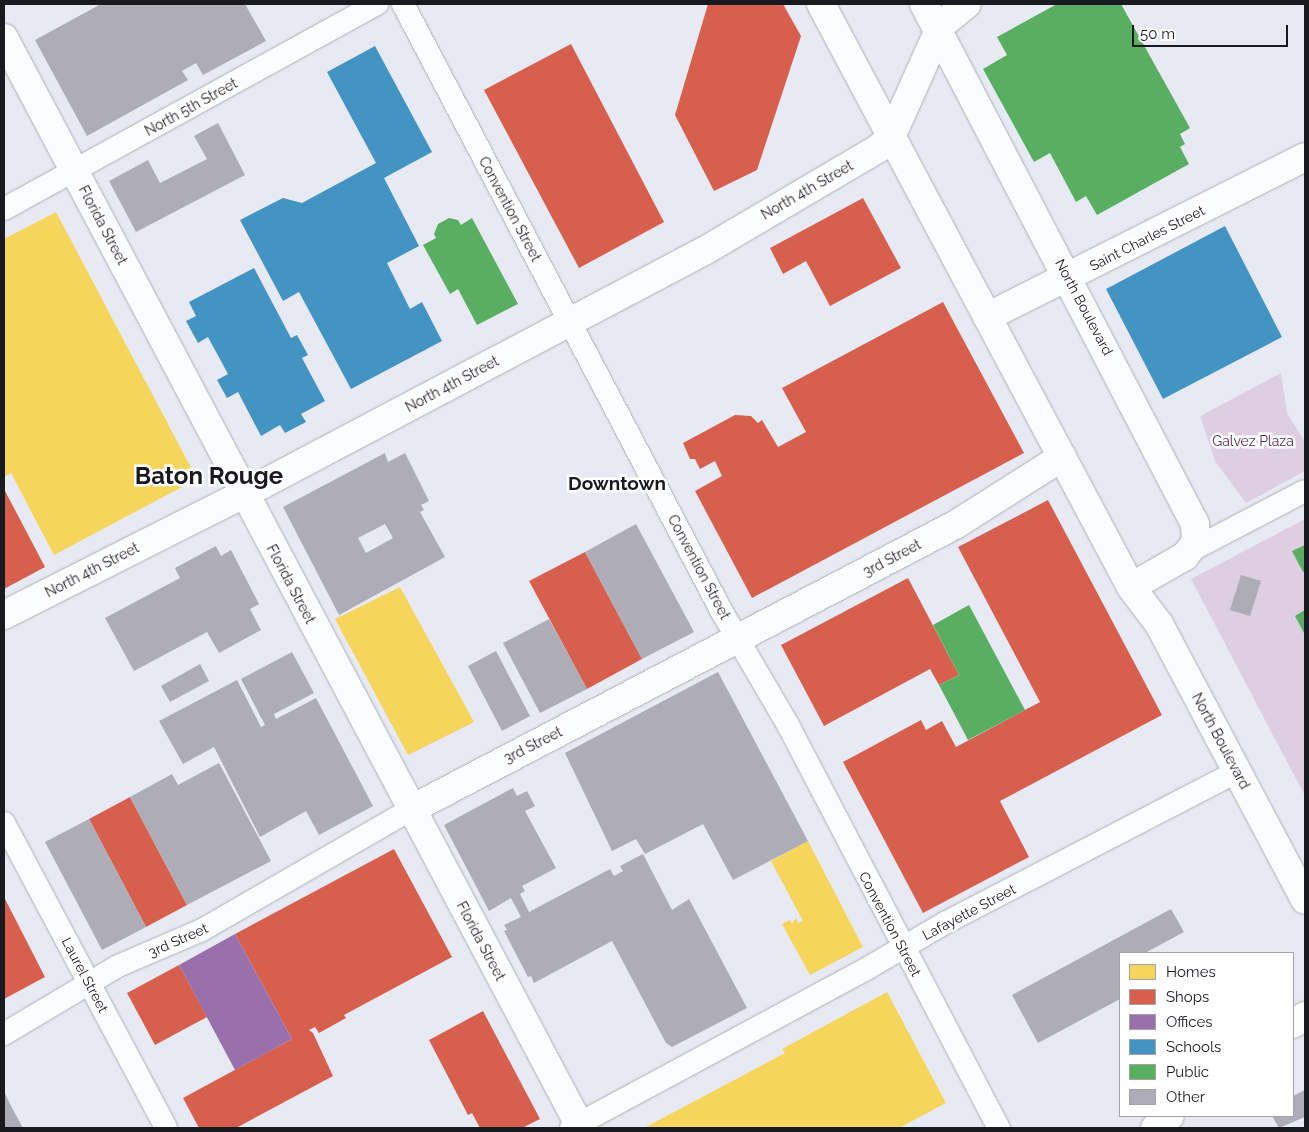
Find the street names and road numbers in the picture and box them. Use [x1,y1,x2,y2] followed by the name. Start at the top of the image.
[142,75,240,139] street label: North 5th Street
[475,154,545,264] street label: Convention Street
[758,157,856,223] street label: North 4th Street
[75,183,131,267] street label: Florida Street
[1087,202,1207,274] street label: Saint Charles Street
[1052,256,1116,358] street label: North Boulevard
[402,352,502,416] street label: North 4th Street
[664,512,734,622] street label: Convention Street
[860,536,924,580] street label: 3rd Street
[42,539,142,601] street label: North 4th Street
[263,542,319,626] street label: Florida Street
[1189,690,1253,792] street label: North Boulevard
[501,723,565,767] street label: 3rd Street
[855,869,925,979] street label: Convention Street
[920,880,1018,944] street label: Lafayette Street
[453,899,509,983] street label: Florida Street
[146,919,210,961] street label: 3rd Street
[58,934,112,1016] street label: Laurel Street

